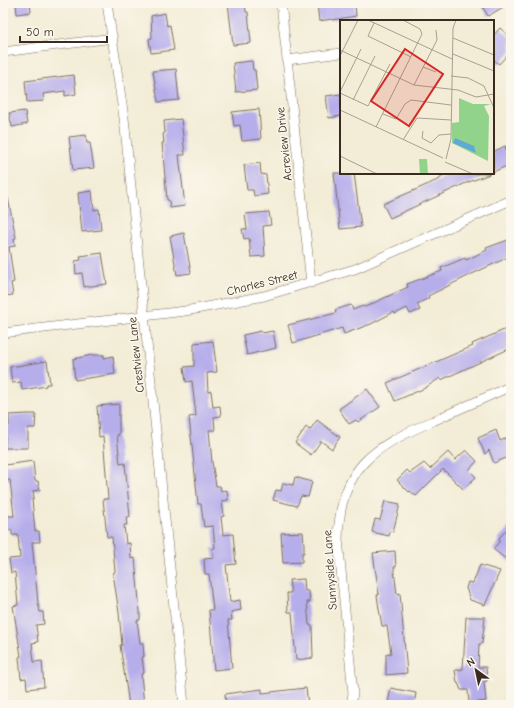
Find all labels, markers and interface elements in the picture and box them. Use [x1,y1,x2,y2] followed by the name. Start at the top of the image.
[20,18,107,44] scale bar
[340,20,494,174] inset map
[26,25,54,39] text: 50 m
[273,106,295,182] street label: Acreview Drive
[225,267,299,299] street label: Charles Street
[125,317,147,393] street label: Crestview Lane
[320,530,340,610] street label: Sunnyside Lane
[456,650,496,690] north arrow
[464,655,477,669] text: N

